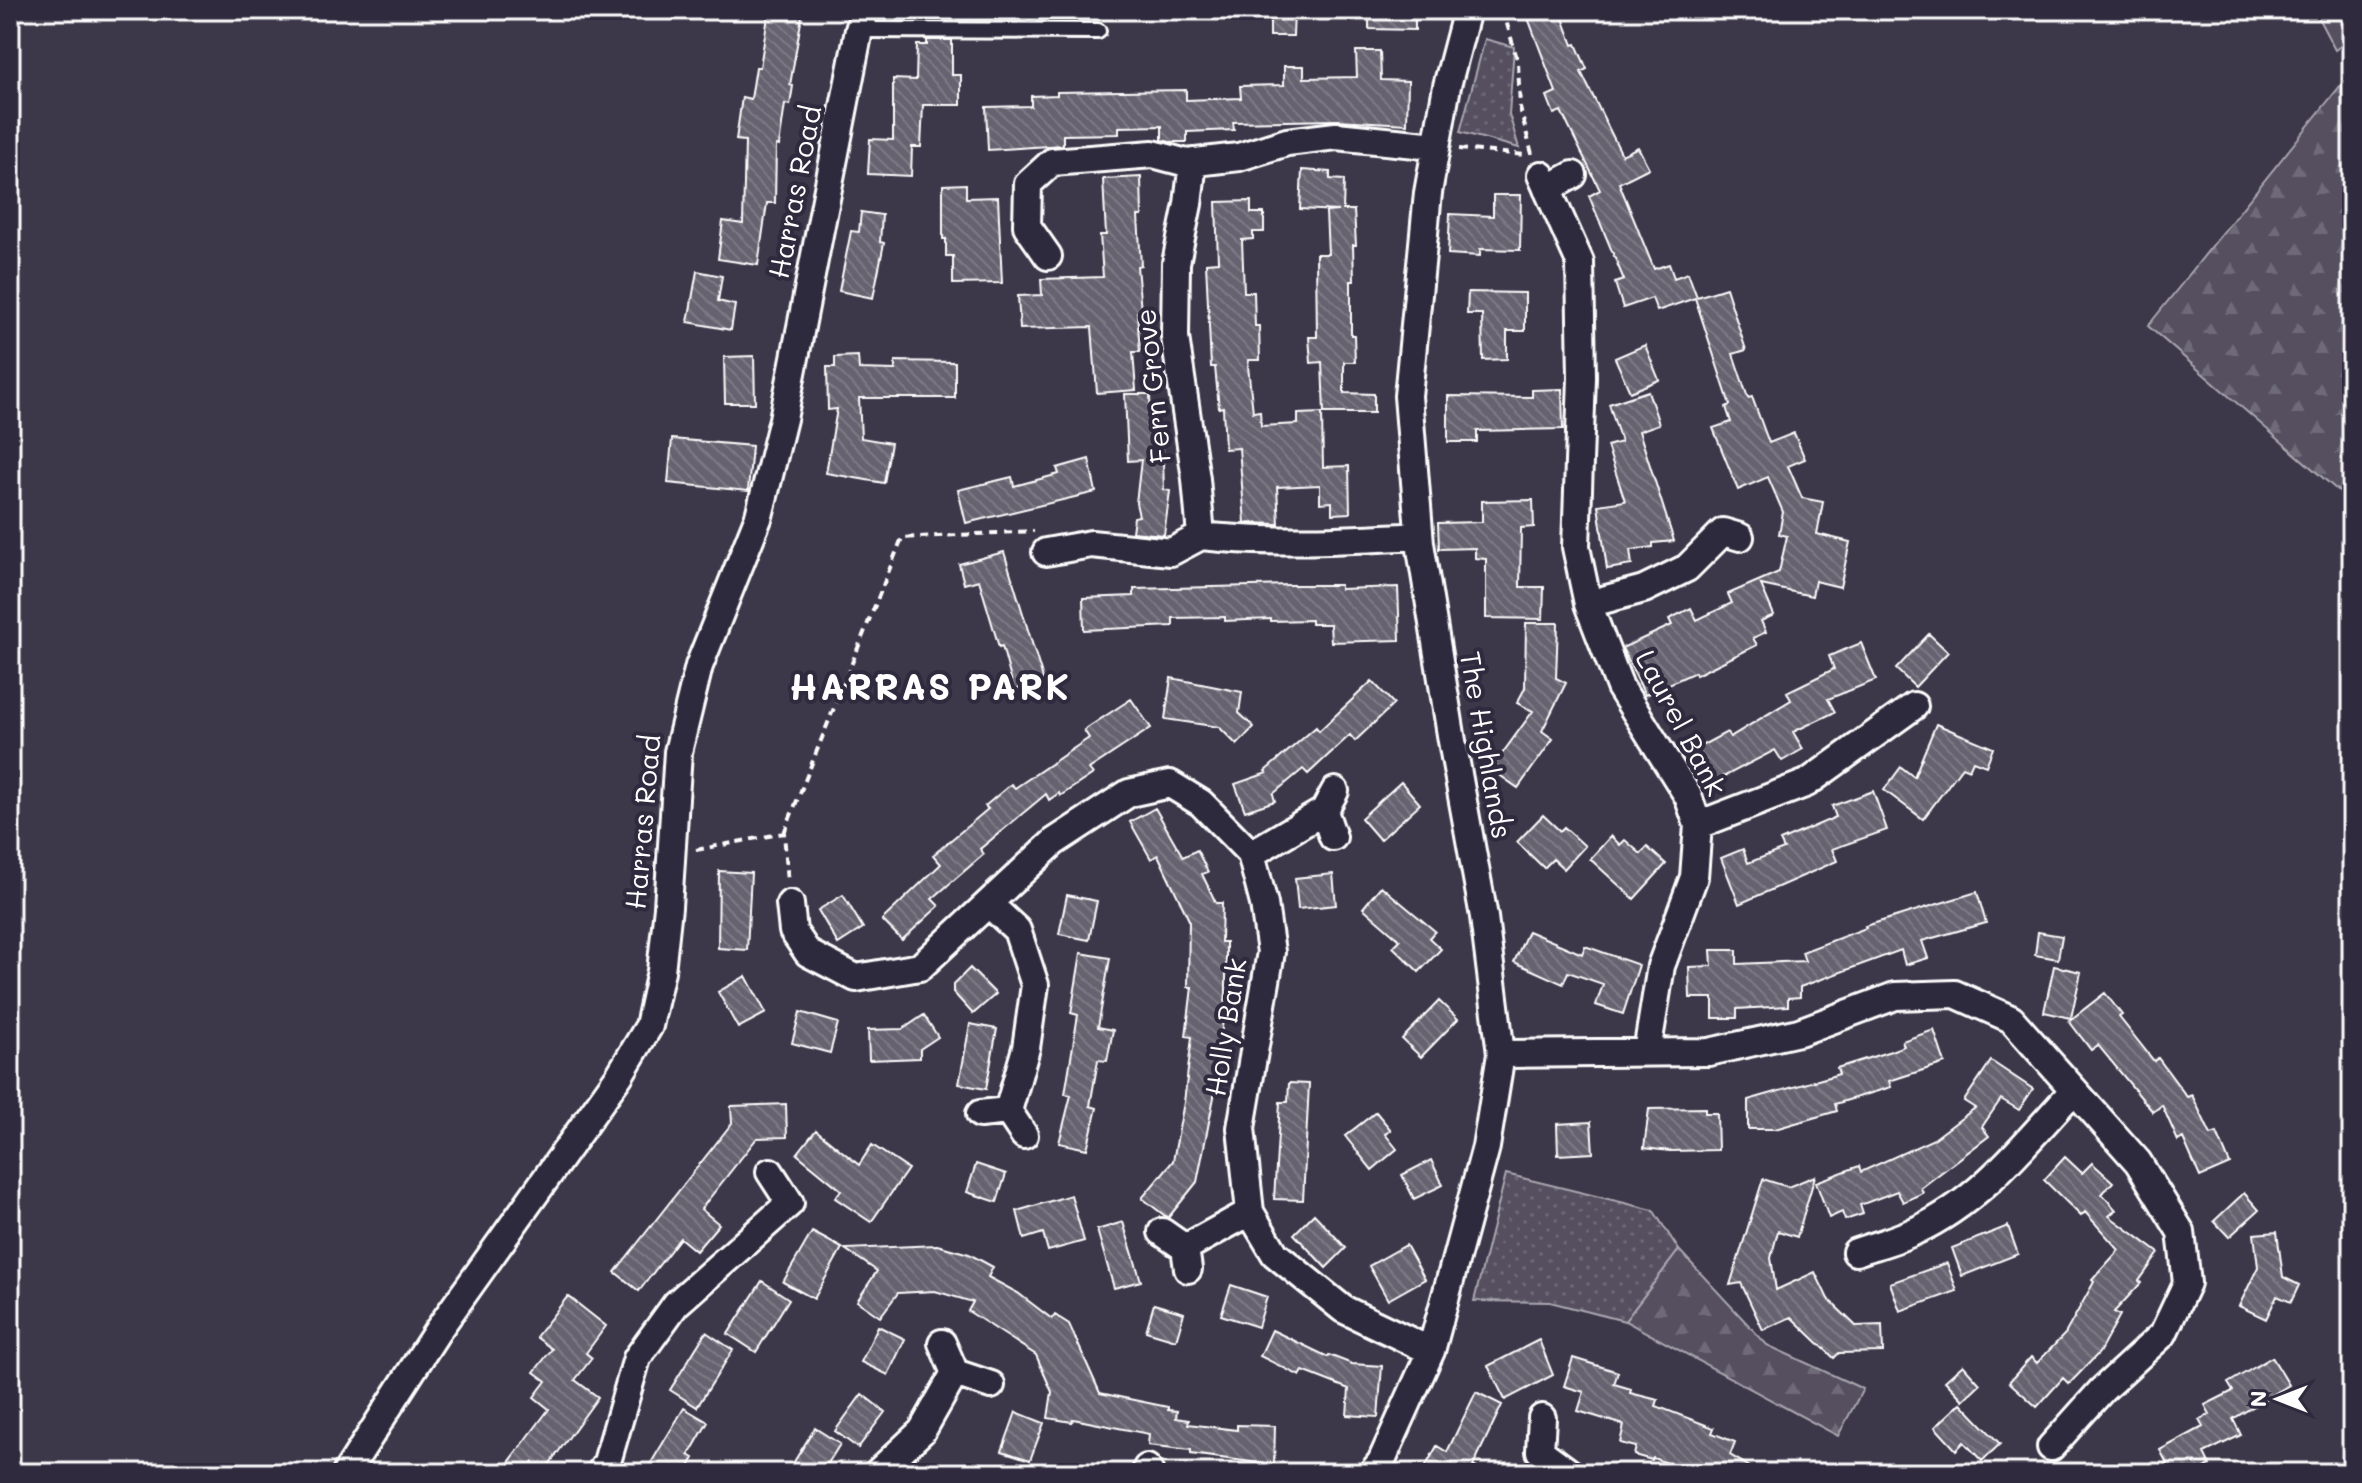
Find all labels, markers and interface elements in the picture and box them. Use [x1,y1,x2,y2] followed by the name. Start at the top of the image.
[760,102,828,281] street label: Harras Road
[1126,307,1178,465] street label: Fern Grove
[1628,643,1735,802] street label: Laurel Bank
[1453,648,1521,841] street label: The Highlands
[789,662,1071,709] district label: HARRAS PARK
[616,733,668,911] street label: Harras Road
[1196,955,1254,1099] street label: Holly Bank
[2238,1359,2318,1439] north arrow
[2243,1391,2272,1407] text: N

